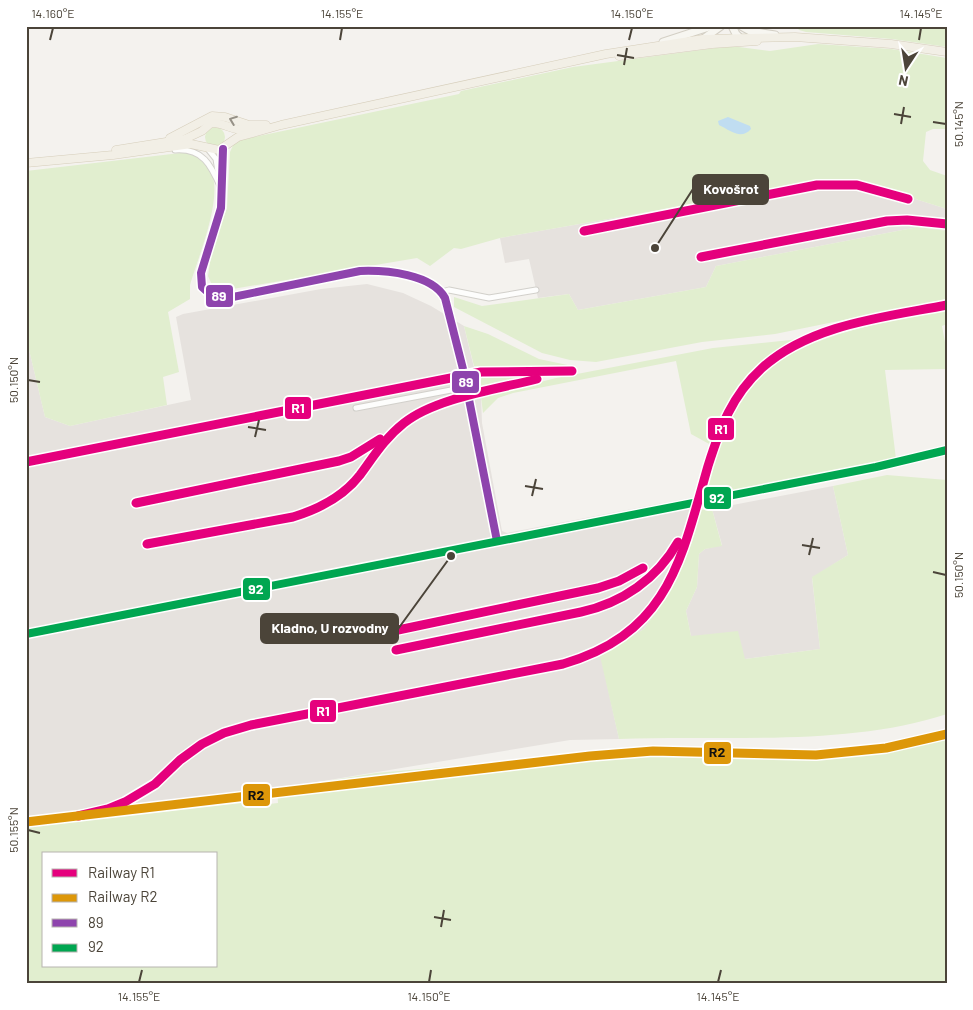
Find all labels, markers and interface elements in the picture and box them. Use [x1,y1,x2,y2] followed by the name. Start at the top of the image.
[31,6,75,20] text: 14.160°E
[321,6,363,20] text: 14.155°E
[610,6,654,20] text: 14.150°E
[900,6,942,20] text: 14.145°E
[880,42,930,92] north arrow
[897,72,910,90] text: N
[951,101,965,147] text: 50.145°N
[229,116,238,126] one-way arrow
[693,175,768,204] callout: Kovošrot
[703,180,759,197] text: Kovošrot
[205,284,234,308] line badge: 89
[211,287,227,304] text: 89
[6,357,20,403] text: 50.150°N
[451,370,480,394] line badge: 89
[458,373,474,390] text: 89
[284,396,312,420] line badge: R1
[291,399,305,416] text: R1
[707,417,735,441] line badge: R1
[714,420,728,437] text: R1
[703,486,732,510] line badge: 92
[709,489,725,506] text: 92
[951,552,965,598] text: 50.150°N
[242,577,271,601] line badge: 92
[248,580,264,597] text: 92
[261,614,398,643] callout: Kladno, U rozvodny
[271,619,389,636] text: Kladno, U rozvodny
[309,699,337,723] line badge: R1
[316,702,330,719] text: R1
[703,741,732,765] line badge: R2
[709,743,725,760] text: R2
[242,783,271,807] line badge: R2
[248,786,264,803] text: R2
[6,807,20,853] text: 50.155°N
[42,852,218,968] legend
[88,863,155,881] text: Railway R1
[88,887,157,905] text: Railway R2
[88,913,104,931] text: 89
[88,937,104,955] text: 92
[118,989,160,1003] text: 14.155°E
[407,989,451,1003] text: 14.150°E
[697,989,739,1003] text: 14.145°E

